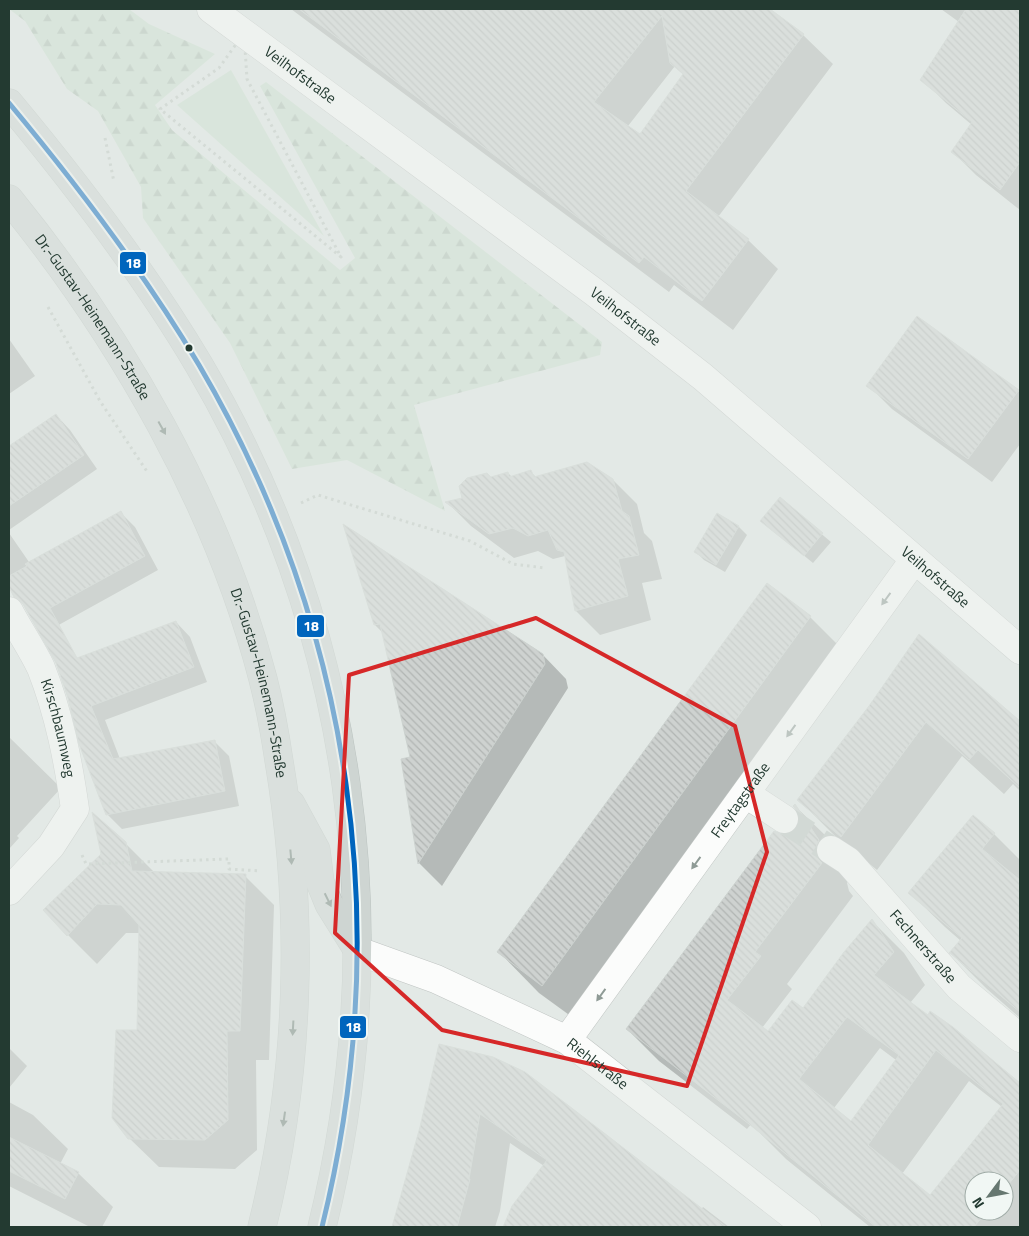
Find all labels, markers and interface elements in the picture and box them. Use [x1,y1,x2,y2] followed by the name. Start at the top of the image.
[260,40,341,109] street label: Veilhofstraße
[30,229,157,404] street label: Dr.-Gustav-Heinemann-Straße
[119,251,147,275] line badge: 18
[125,252,141,273] text: 18
[585,281,666,351] street label: Veilhofstraße
[184,343,194,353] unlabelled marker
[158,421,167,435] one-way arrow
[896,540,975,613] street label: Veilhofstraße
[225,585,294,779] street label: Dr.-Gustav-Heinemann-Straße
[881,593,891,606] one-way arrow
[296,614,325,638] line badge: 18
[303,615,319,636] text: 18
[35,675,82,779] street label: Kirschbaumweg
[786,724,796,738] one-way arrow
[705,757,775,843] street label: Freytagstraße
[288,849,296,865] one-way arrow
[691,856,701,870] one-way arrow
[324,893,332,907] one-way arrow
[885,904,963,988] street label: Fechnerstraße
[595,988,606,1001] one-way arrow
[339,1015,367,1039] line badge: 18
[345,1016,361,1037] text: 18
[289,1020,297,1036] one-way arrow
[562,1032,634,1095] street label: Riehlstraße
[280,1111,288,1127] one-way arrow
[964,1171,1014,1221] north arrow
[966,1193,989,1213] text: N

